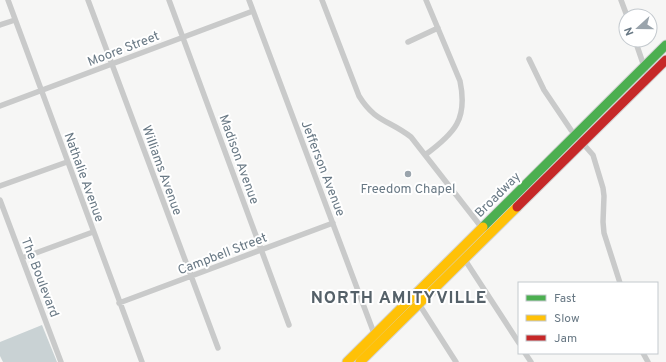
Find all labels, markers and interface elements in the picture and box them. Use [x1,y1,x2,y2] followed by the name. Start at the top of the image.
[618,8,658,48] north arrow
[622,25,638,37] text: N
[86,29,162,71] street label: Moore Street
[214,113,262,207] street label: Madison Avenue
[296,119,348,219] street label: Jefferson Avenue
[137,124,185,218] street label: Williams Avenue
[60,131,107,225] street label: Nathalie Avenue
[403,169,413,179] marker: Freedom Chapel
[472,169,525,222] street label: Broadway
[361,182,455,198] place label: Freedom Chapel
[176,231,270,279] street label: Campbell Street
[17,236,62,320] street label: The Boulevard
[518,282,658,354] legend
[311,288,487,310] district label: NORTH AMITYVILLE
[554,291,576,307] text: Fast
[554,311,580,327] text: Slow
[554,331,577,347] text: Jam

